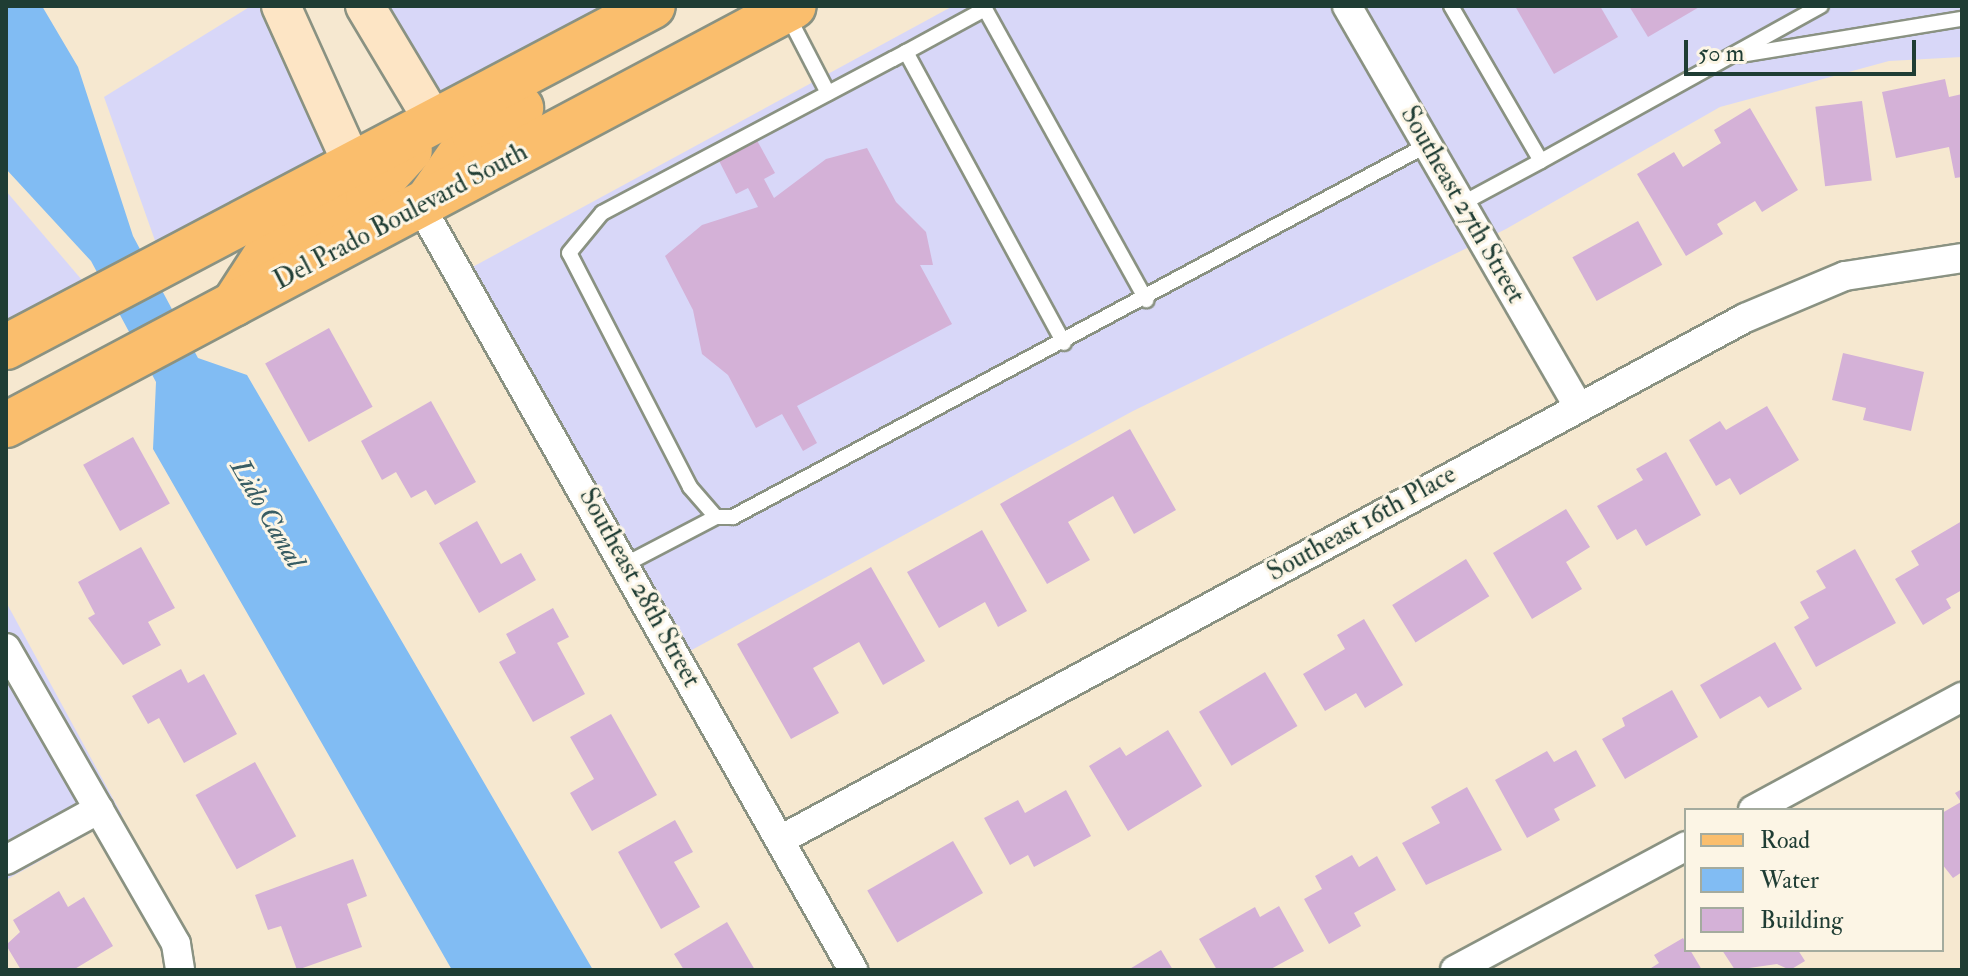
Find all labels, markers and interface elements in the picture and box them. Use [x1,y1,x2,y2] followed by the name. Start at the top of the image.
[1688,24,1920,74] scale bar
[1698,38,1744,69] text: 50 m
[1393,101,1531,309] street label: Southeast 27th Street
[269,137,533,297] street label: Del Prado Boulevard South
[222,453,312,575] water label: Lido Canal
[1262,459,1462,589] street label: Southeast 16th Place
[571,483,707,693] street label: Southeast 28th Street
[1684,808,1944,952] legend
[1760,825,1810,856] text: Road
[1760,865,1819,896] text: Water
[1760,905,1843,936] text: Building

